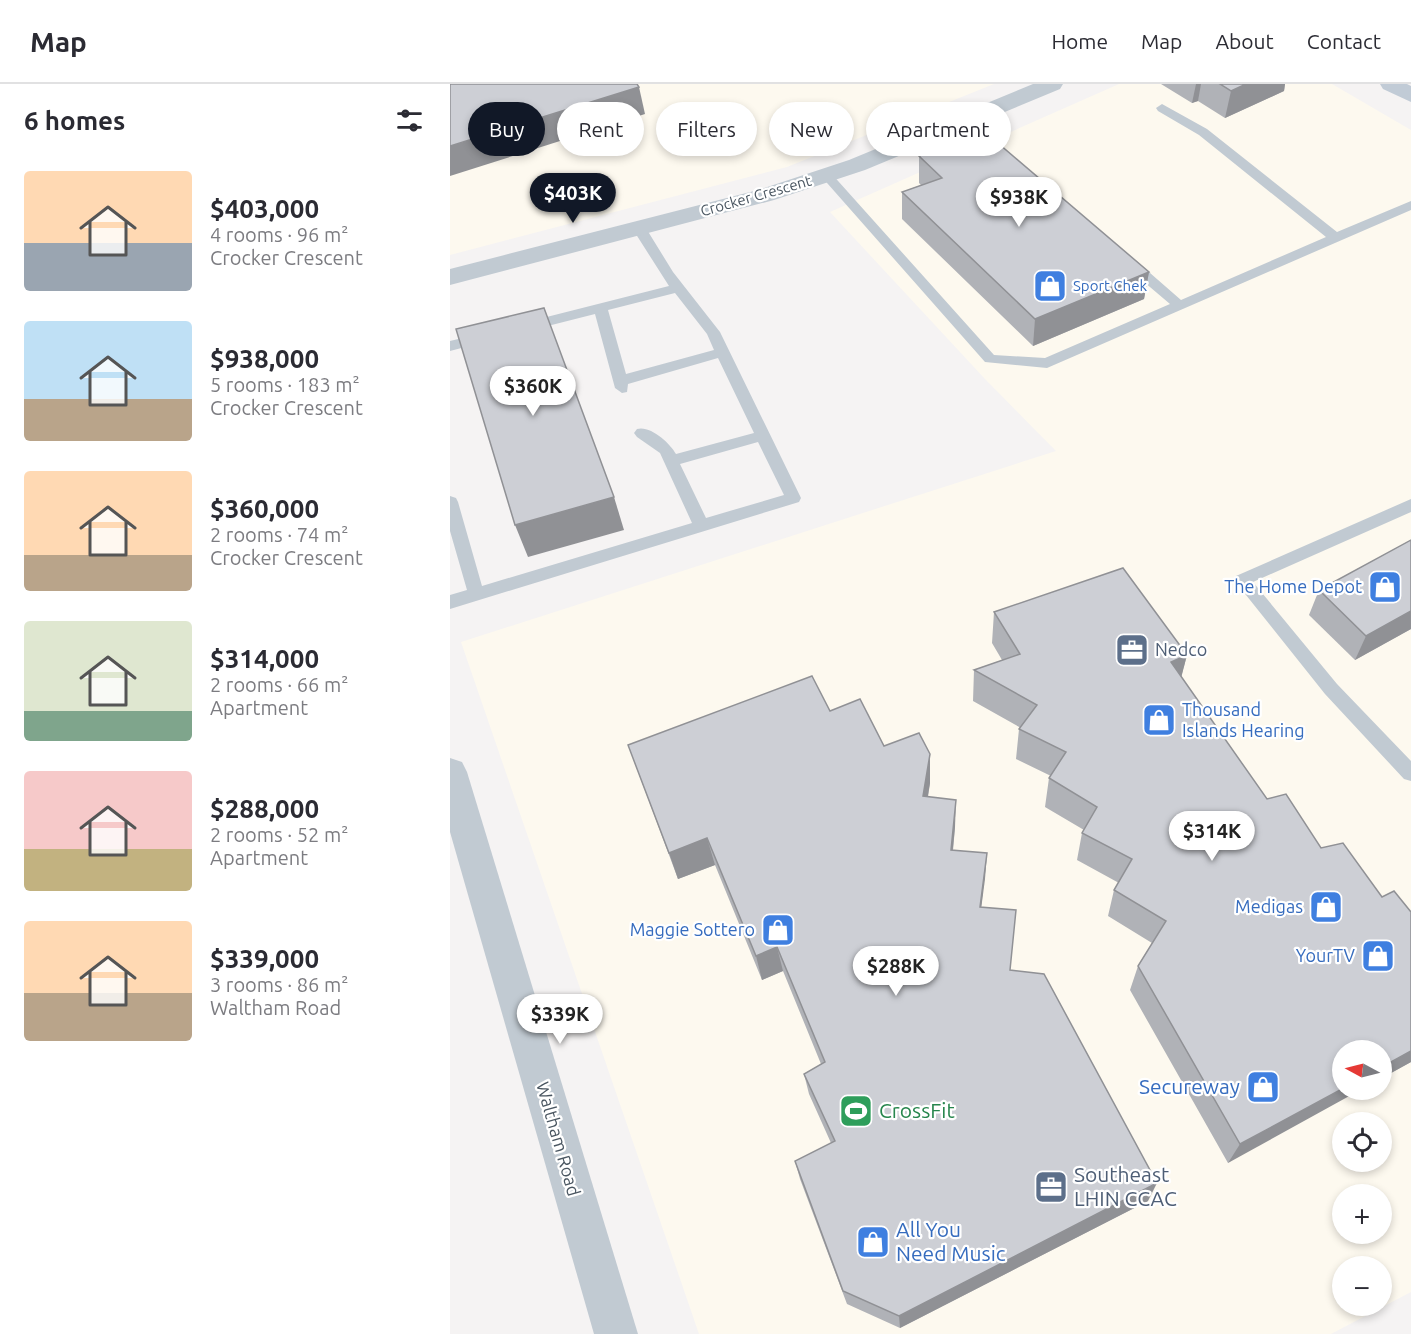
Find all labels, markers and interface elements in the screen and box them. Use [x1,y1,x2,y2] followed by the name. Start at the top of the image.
[30,26,87,57] text: Map
[1051,29,1108,53] text: Home
[1141,29,1182,53] text: Map
[1215,29,1274,53] text: About
[1307,29,1381,53] text: Contact
[468,102,545,156] chip: Buy
[557,102,644,156] chip: Rent
[656,102,757,156] chip: Filters
[769,102,854,156] chip: New
[866,102,1011,156] chip: Apartment
[393,104,426,137] icon: filters
[24,106,125,135] text: 6 homes
[698,172,813,219] street label: Crocker Crescent
[531,173,615,224] pin: $403K
[977,177,1061,228] pin: $938K
[544,181,602,204] text: $403K
[990,185,1048,208] text: $938K
[210,194,319,223] text: $403,000
[72,195,144,267] icon: home
[210,223,348,246] text: 4 rooms · 96 m²
[210,246,363,269] text: Crocker Crescent
[1032,268,1068,304] shop icon: Sport Chek
[1073,277,1147,294] place label: Sport Chek
[210,344,319,373] text: $938,000
[72,345,144,417] icon: home
[491,366,575,417] pin: $360K
[210,373,360,396] text: 5 rooms · 183 m²
[504,374,562,397] text: $360K
[210,396,363,419] text: Crocker Crescent
[210,494,319,523] text: $360,000
[72,495,144,567] icon: home
[210,523,348,546] text: 2 rooms · 74 m²
[210,546,363,569] text: Crocker Crescent
[1367,569,1403,605] shop icon: The Home Depot
[1224,576,1362,596] place label: The Home Depot
[1114,632,1150,668] office icon: Nedco
[1155,639,1207,659] place label: Nedco
[210,644,319,673] text: $314,000
[72,645,144,717] icon: home
[210,673,348,696] text: 2 rooms · 66 m²
[210,696,308,719] text: Apartment
[1182,699,1305,740] place label: Thousand Islands Hearing
[1141,702,1177,738] shop icon: Thousand Islands Hearing
[210,794,319,823] text: $288,000
[72,795,144,867] icon: home
[1170,811,1254,862] pin: $314K
[1183,819,1241,842] text: $314K
[210,823,348,846] text: 2 rooms · 52 m²
[210,846,308,869] text: Apartment
[1308,889,1344,925] shop icon: Medigas
[1235,896,1303,916] place label: Medigas
[760,912,796,948] shop icon: Maggie Sottero
[630,919,755,939] place label: Maggie Sottero
[1360,938,1396,974] shop icon: YourTV
[210,944,319,973] text: $339,000
[72,945,144,1017] icon: home
[1296,945,1356,965] place label: YourTV
[854,946,938,997] pin: $288K
[867,954,925,977] text: $288K
[210,973,348,996] text: 3 rooms · 86 m²
[518,994,602,1045] pin: $339K
[210,996,341,1019] text: Waltham Road
[531,1002,589,1025] text: $339K
[1332,1040,1392,1100] north arrow
[1332,1040,1392,1316] map controls
[1245,1069,1281,1105] shop icon: Secureway
[1139,1074,1240,1098] place label: Secureway
[533,1079,585,1198] street label: Waltham Road
[838,1093,874,1129] sports icon: CrossFit
[879,1098,955,1122] place label: CrossFit
[1332,1112,1392,1172] button: locate
[1074,1162,1177,1210] place label: Southeast LHIN CCAC
[1033,1169,1069,1205] office icon: Southeast LHIN CCAC
[1332,1184,1392,1244] button: +
[896,1217,1006,1265] place label: All You Need Music
[855,1224,891,1260] shop icon: All You Need Music
[1332,1256,1392,1316] button: −

